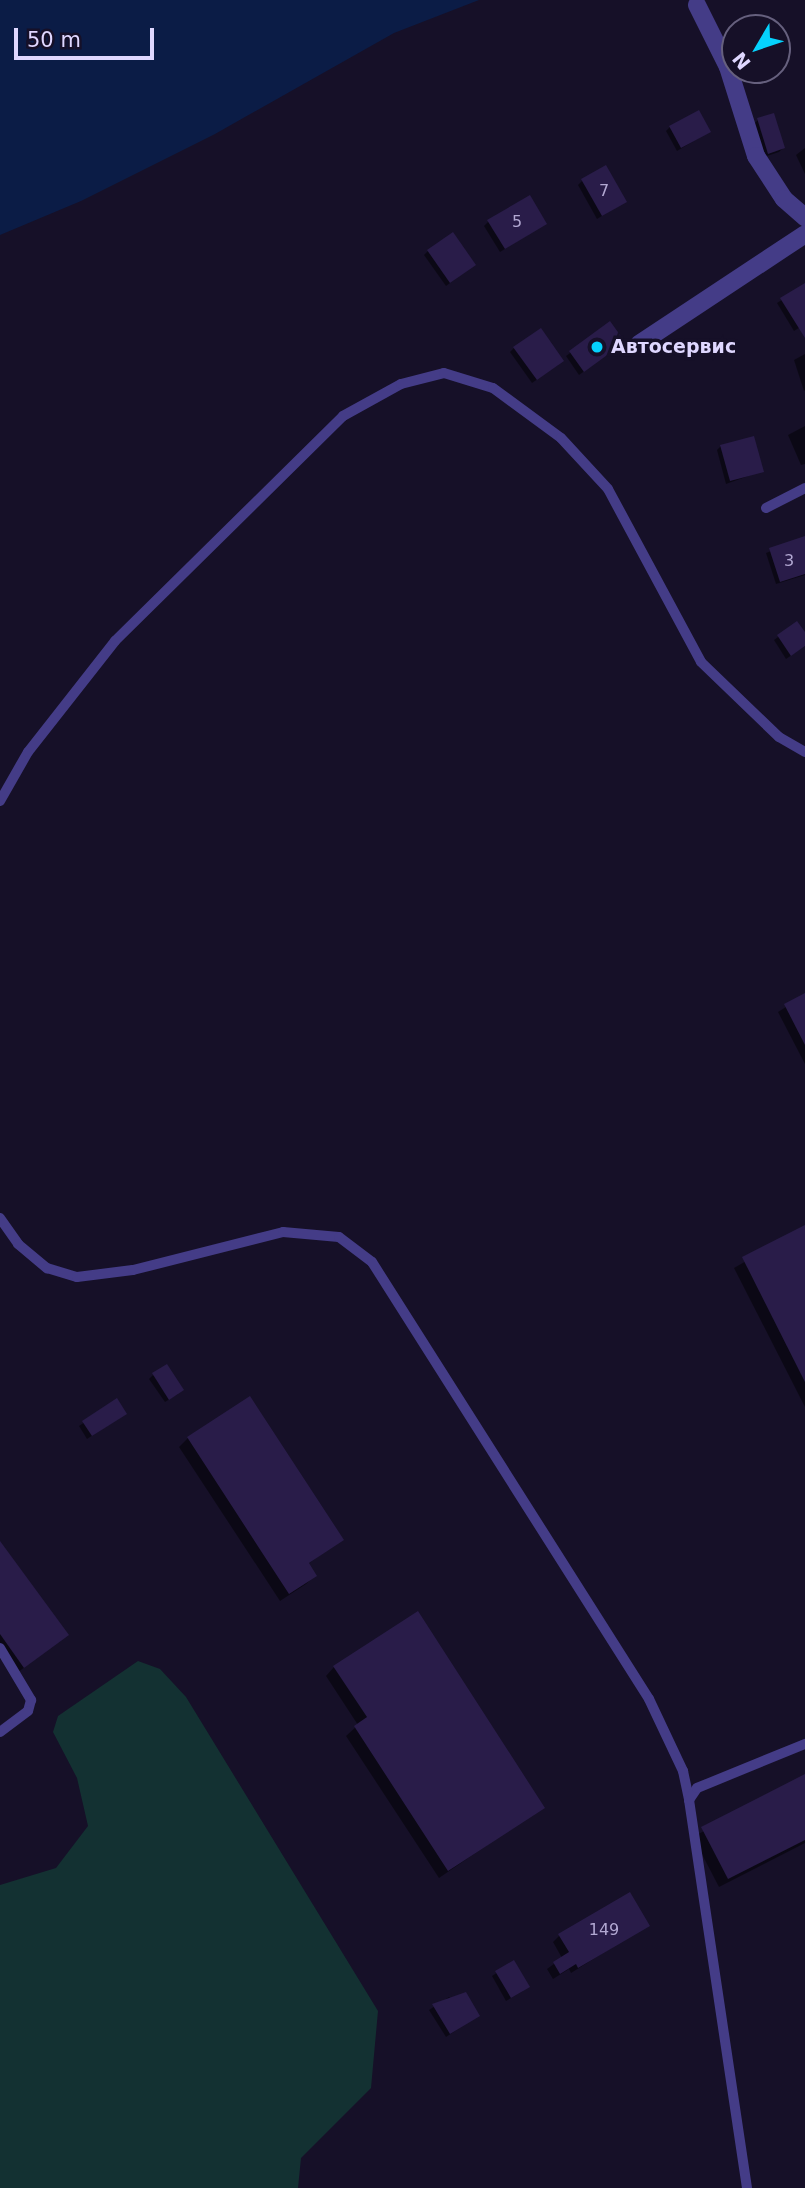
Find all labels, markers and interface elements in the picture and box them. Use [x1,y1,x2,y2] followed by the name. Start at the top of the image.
[18,14,158,58] scale bar
[721,14,791,84] north arrow
[27,28,81,52] text: 50 m
[728,48,755,74] text: N
[599,181,609,201] house number: 7
[512,212,522,232] house number: 5
[611,336,736,358] place label: Автосервис
[589,339,605,355] marker: Автосервис
[784,551,794,571] house number: 3
[589,1920,619,1940] house number: 149

